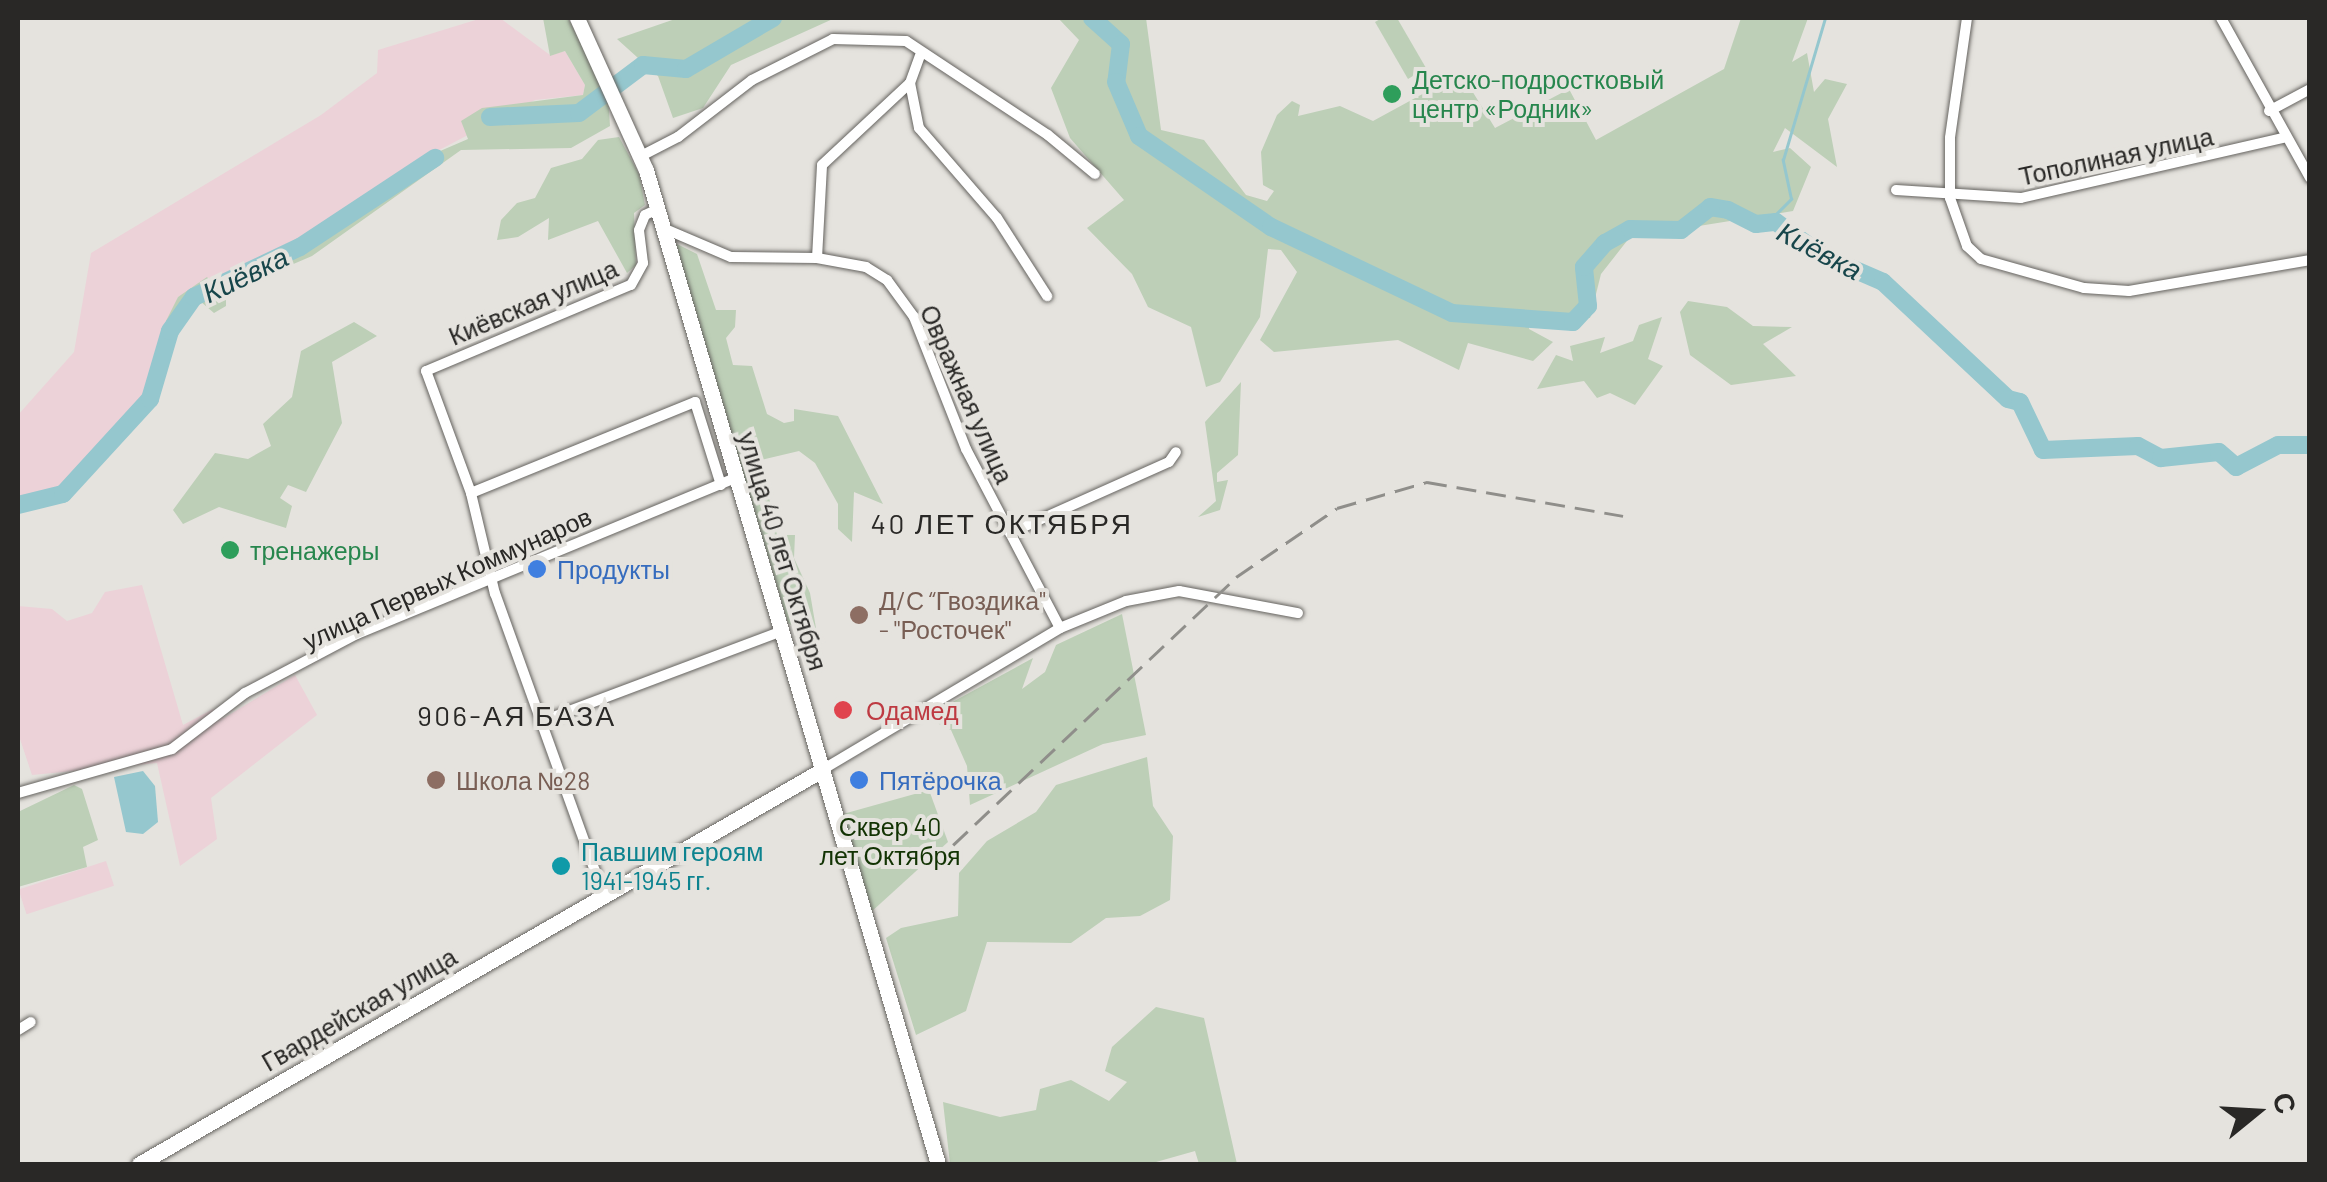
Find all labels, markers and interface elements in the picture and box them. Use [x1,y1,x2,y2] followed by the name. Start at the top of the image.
[1412,65,1664,124] place label: Детско-подростковый центр «Родник»
[1381,83,1403,105] marker: Детско-подростковый центр «Родник»
[2016,121,2216,191] street label: Тополиная улица
[1772,214,1868,286] water label: Киёвка
[197,239,293,309] water label: Киёвка
[444,253,622,351] street label: Киёвская улица
[914,300,1020,488] street label: Овражная улица
[732,428,834,674] street label: улица 40 лет Октября
[298,501,596,655] street label: улица Первых Коммунаров
[870,506,1134,540] district label: 40 ЛЕТ ОКТЯБРЯ
[250,535,379,565] place label: тренажеры
[219,539,241,561] marker: тренажеры
[557,554,670,584] place label: Продукты
[526,558,548,580] marker: Продукты
[879,586,1046,645] place label: Д/С “Гвоздика" - "Росточек"
[848,604,870,626] marker: Д/С “Гвоздика" - "Росточек"
[866,695,959,725] place label: Одамед
[830,697,856,723] marker: Одамед
[417,698,617,732] district label: 906-АЯ БАЗА
[456,765,590,795] place label: Школа №28
[879,765,1002,795] place label: Пятёрочка
[425,769,447,791] marker: Школа №28
[848,769,870,791] marker: Пятёрочка
[819,812,961,871] park label: Сквер 40 лет Октября
[581,837,763,896] place label: Павшим героям 1941-1945 гг.
[550,855,572,877] marker: Павшим героям 1941-1945 гг.
[256,941,462,1077] street label: Гвардейская улица
[2207,1062,2307,1162] north arrow
[2266,1088,2305,1118] text: С

